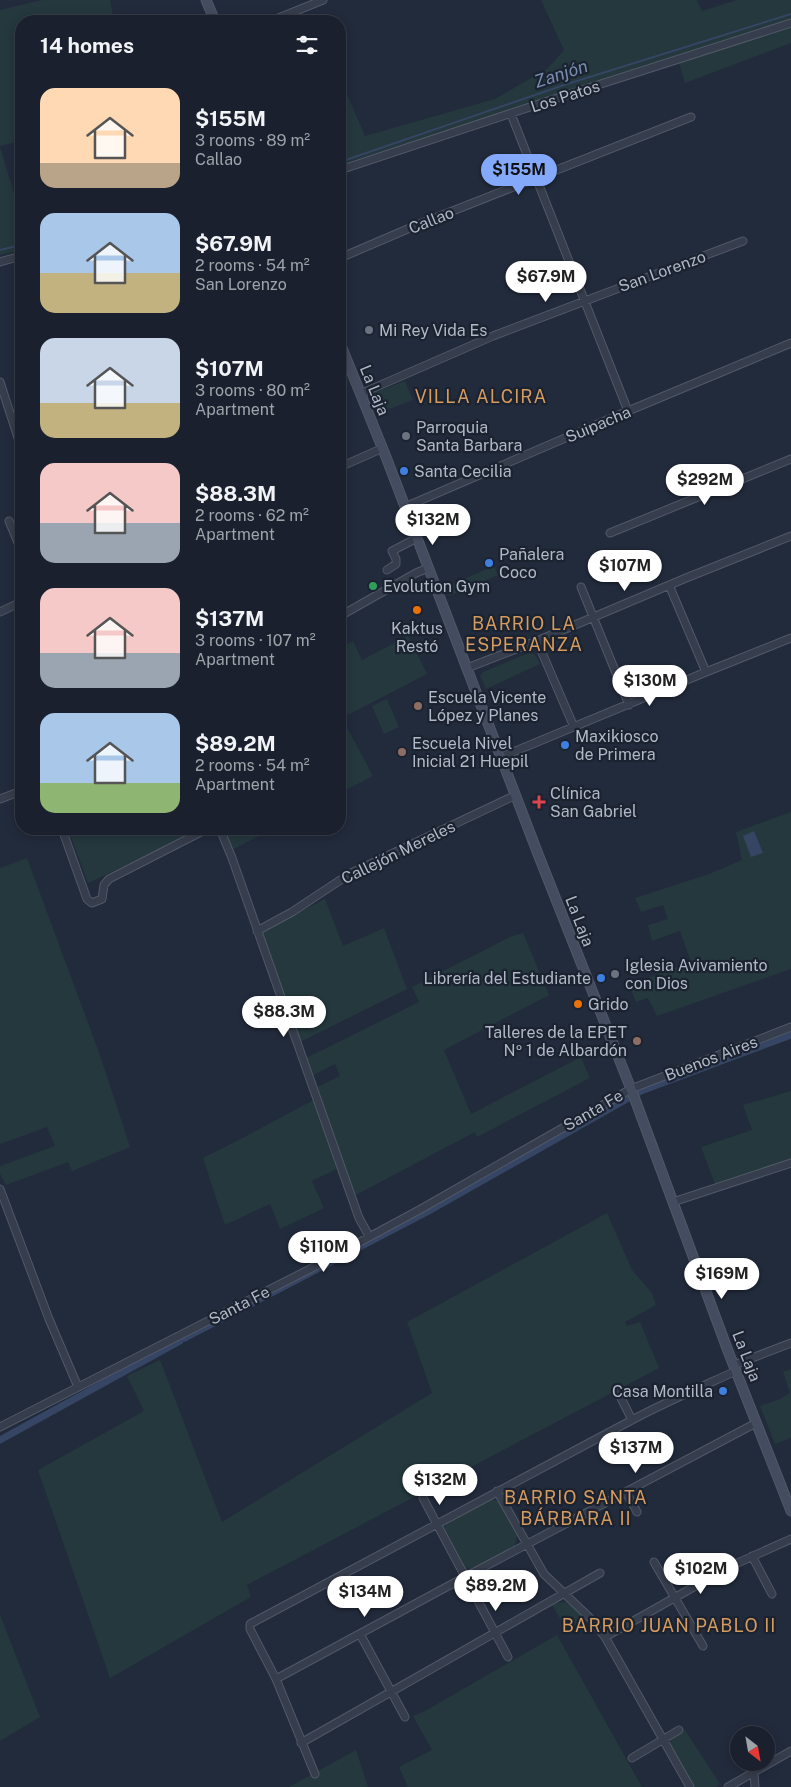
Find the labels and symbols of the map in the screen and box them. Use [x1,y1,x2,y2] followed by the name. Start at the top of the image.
[531,55,590,92] water label: Zanjón
[528,76,602,117] street label: Los Patos
[484,154,554,196] pin: $155M
[406,203,457,238] street label: Callao
[616,247,708,296] street label: San Lorenzo
[505,260,587,303] pin: $67.9M
[379,321,487,340] place label: Mi Rey Vida Es
[363,324,375,336] marker: Mi Rey Vida Es
[356,362,393,418] street label: La Laja
[415,386,547,407] district label: VILLA ALCIRA
[563,402,634,447] street label: Suipacha
[416,418,522,455] place label: Parroquia Santa Barbara
[400,430,412,442] marker: Parroquia Santa Barbara
[414,462,512,481] place label: Santa Cecilia
[670,464,740,506] pin: $292M
[398,465,410,477] marker: Santa Cecilia
[398,504,468,546] pin: $132M
[499,545,564,582] place label: Pañalera Coco
[590,550,660,592] pin: $107M
[483,557,495,569] marker: Pañalera Coco
[383,577,490,596] place label: Evolution Gym
[367,580,379,592] marker: Evolution Gym
[411,604,423,616] marker: Kaktus Restó
[465,613,583,655] district label: BARRIO LA ESPERANZA
[391,619,443,656] place label: Kaktus Restó
[615,664,685,707] pin: $130M
[428,688,546,725] place label: Escuela Vicente López y Planes
[412,700,424,712] marker: Escuela Vicente López y Planes
[575,727,659,764] place label: Maxikiosco de Primera
[412,734,529,771] place label: Escuela Nivel Inicial 21 Huepil
[559,739,571,751] marker: Maxikiosco de Primera
[396,746,408,758] marker: Escuela Nivel Inicial 21 Huepil
[550,784,637,821] place label: Clínica San Gabriel
[532,795,546,809] marker: Clínica San Gabriel
[338,817,458,888] street label: Callejón Mereles
[561,893,598,949] street label: La Laja
[625,956,768,993] place label: Iglesia Avivamiento con Dios
[609,968,621,980] marker: Iglesia Avivamiento con Dios
[423,969,591,988] place label: Librería del Estudiante
[595,972,607,984] marker: Librería del Estudiante
[588,995,629,1014] place label: Grido
[243,996,325,1038] pin: $88.3M
[572,998,584,1010] marker: Grido
[485,1023,627,1060] place label: Talleres de la EPET Nº 1 de Albardón
[662,1032,760,1085] street label: Buenos Aires
[631,1035,643,1047] marker: Talleres de la EPET Nº 1 de Albardón
[560,1086,626,1135] street label: Santa Fe
[289,1230,359,1273] pin: $110M
[687,1258,757,1300] pin: $169M
[206,1282,273,1329] street label: Santa Fe
[728,1328,765,1384] street label: La Laja
[612,1382,713,1401] place label: Casa Montilla
[717,1385,729,1397] marker: Casa Montilla
[601,1432,671,1474] pin: $137M
[405,1464,475,1506] pin: $132M
[504,1487,648,1529] district label: BARRIO SANTA BÁRBARA II
[666,1552,736,1595] pin: $102M
[455,1570,537,1612] pin: $89.2M
[330,1576,400,1618] pin: $134M
[562,1615,776,1636] district label: BARRIO JUAN PABLO II
[730,1726,775,1771] north arrow

